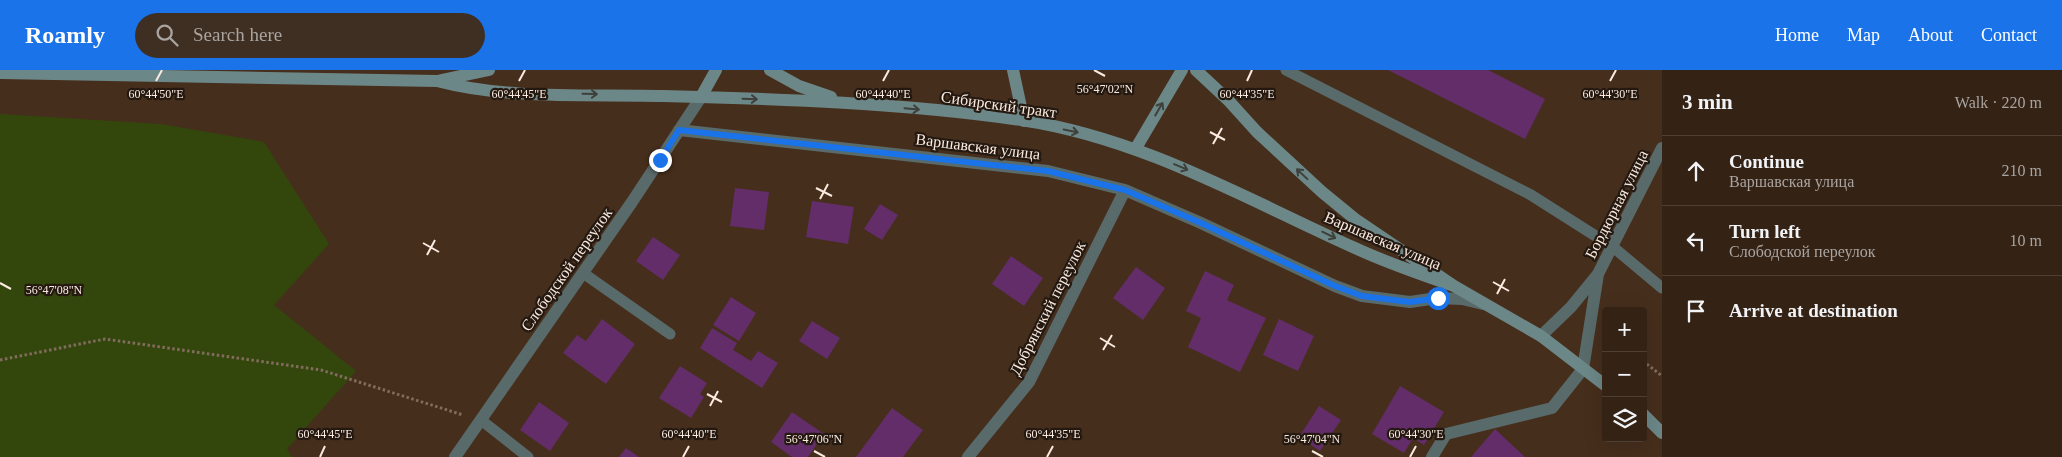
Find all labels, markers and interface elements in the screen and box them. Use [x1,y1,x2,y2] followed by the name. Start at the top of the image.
[135,13,485,58] search box
[153,21,181,49] icon: search
[25,22,105,48] text: Roamly
[193,24,282,45] text: Search here
[1775,25,1819,45] text: Home
[1847,25,1880,45] text: Map
[1908,25,1953,45] text: About
[1981,25,2037,45] text: Contact
[1077,82,1134,96] text: 56°47'02"N
[128,87,184,101] text: 60°44'50"E
[491,87,547,101] text: 60°44'45"E
[855,87,911,101] text: 60°44'40"E
[1219,87,1275,101] text: 60°44'35"E
[1582,87,1638,101] text: 60°44'30"E
[940,88,1058,122] street label: Сибирский тракт
[582,89,598,99] one-way arrow
[1682,90,1733,114] text: 3 min
[741,94,757,103] one-way arrow
[1955,94,2042,111] text: Walk · 220 m
[1155,102,1164,117] one-way arrow
[903,104,919,113] one-way arrow
[1063,127,1079,136] one-way arrow
[915,130,1041,164] street label: Варшавская улица
[1582,147,1652,262] street label: Бордюрная улица
[649,149,672,172] route end
[1729,151,1804,172] text: Continue
[1682,157,1710,185] icon: ahead
[1173,162,1188,172] one-way arrow
[2002,162,2042,179] text: 210 m
[1296,168,1309,180] one-way arrow
[1729,173,1854,190] text: Варшавская улица
[517,204,616,335] street label: Слободской переулок
[1321,208,1444,274] street label: Варшавская улица
[1729,221,1801,242] text: Turn left
[1682,227,1710,255] icon: left
[1321,230,1336,240] one-way arrow
[2010,232,2042,249] text: 10 m
[1006,238,1090,379] street label: Добрянский переулок
[1729,243,1876,260] text: Слободской переулок
[26,283,83,297] text: 56°47'08"N
[1427,287,1450,310] route start
[1682,297,1710,325] icon: arrive
[1729,300,1898,321] text: Arrive at destination
[1602,307,1647,442] map controls
[1602,307,1647,352] button: +
[1602,352,1647,397] button: −
[1602,397,1647,442] button: layers
[297,427,353,441] text: 60°44'45"E
[661,427,717,441] text: 60°44'40"E
[1025,427,1081,441] text: 60°44'35"E
[1388,427,1444,441] text: 60°44'30"E
[786,432,843,446] text: 56°47'06"N
[1284,432,1341,446] text: 56°47'04"N

